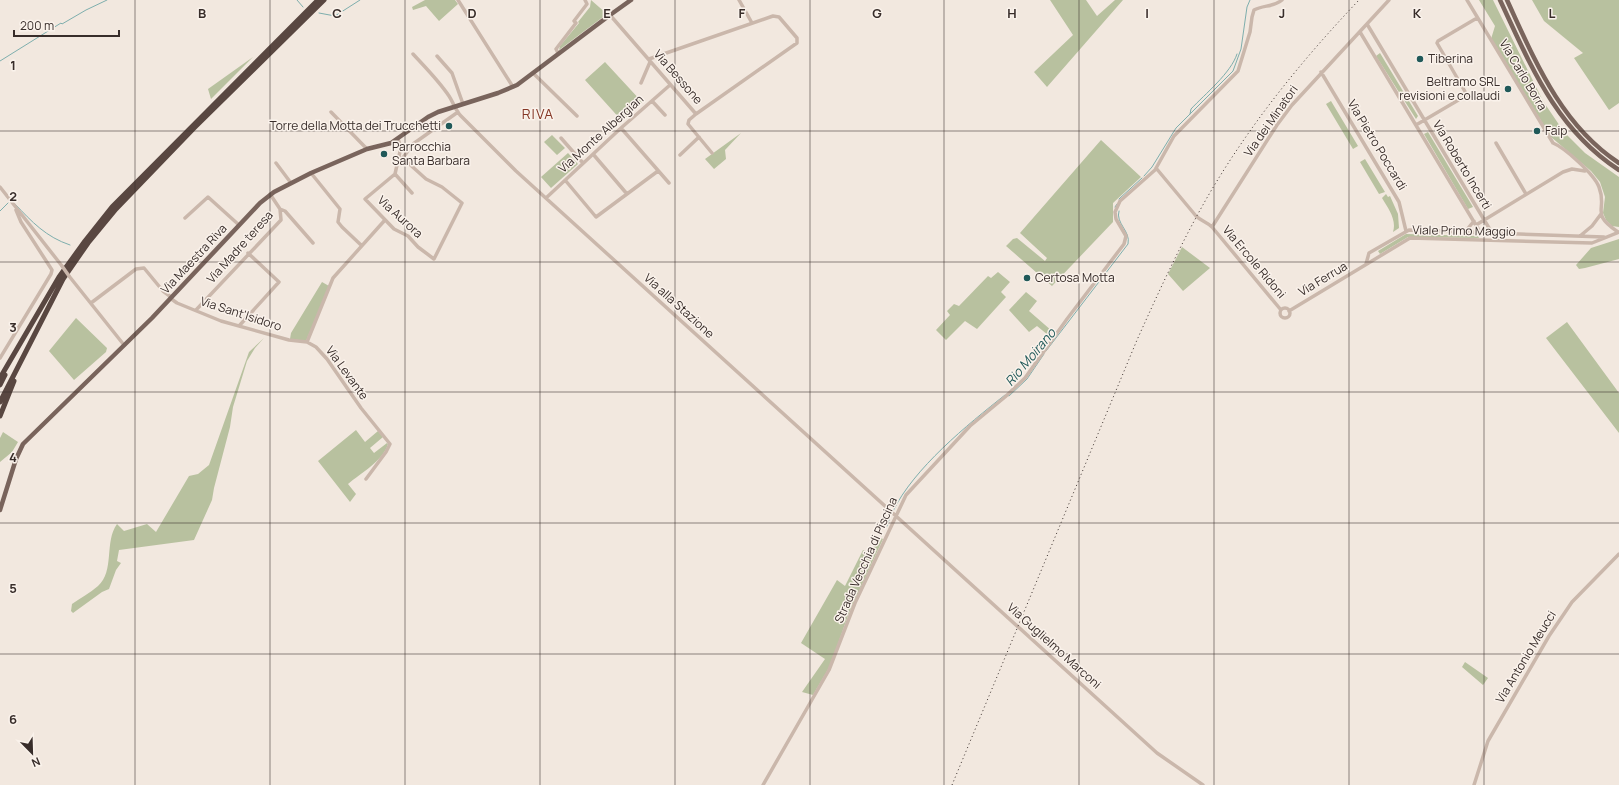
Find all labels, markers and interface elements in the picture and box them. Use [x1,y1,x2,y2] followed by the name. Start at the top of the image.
[198,4,206,22] text: B
[332,4,342,22] text: C
[467,4,477,22] text: D
[603,4,611,22] text: E
[739,4,746,22] text: F
[872,4,882,22] text: G
[1007,4,1017,22] text: H
[1145,4,1149,22] text: I
[1279,4,1285,22] text: J
[1413,4,1422,22] text: K
[1549,4,1556,22] text: L
[14,12,119,38] scale bar
[20,17,54,34] text: 200 m
[1495,36,1551,114] street label: Via Carlo Borra
[650,46,707,108] street label: Via Bessone
[1428,50,1473,67] place label: Tiberina
[1415,54,1425,64] marker: Tiberina
[10,56,16,74] text: 1
[1399,73,1500,104] place label: Beltramo SRL revisioni e collaudi
[1240,82,1302,160] street label: Via dei Minatori
[1503,84,1513,94] marker: Beltramo SRL revisioni e collaudi
[554,91,647,177] street label: Via Monte Albergian
[1344,96,1411,193] street label: Via Pietro Poccardi
[522,104,554,123] district label: RIVA
[270,117,441,134] place label: Torre della Motta dei Trucchetti
[1429,117,1496,213] street label: Via Roberto Incerti
[444,121,454,131] marker: Torre della Motta dei Trucchetti
[1545,122,1567,139] place label: Faip
[1532,126,1542,136] marker: Faip
[392,138,470,169] place label: Parrocchia Santa Barbara
[379,149,389,159] marker: Parrocchia Santa Barbara
[9,187,17,205] text: 2
[374,192,427,242] street label: Via Aurora
[202,207,277,287] street label: Via Madre teresa
[157,220,230,297] street label: Via Maestra Riva
[1412,221,1516,240] street label: Viale Primo Maggio
[1219,222,1290,302] street label: Via Ercole Ridoni
[1295,257,1350,300] street label: Via Ferrua
[640,269,718,342] street label: Via alla Stazione
[1035,269,1115,286] place label: Certosa Motta
[1022,273,1032,283] marker: Certosa Motta
[198,292,284,335] street label: Via Sant'Isidoro
[9,318,17,336] text: 3
[1001,323,1060,390] water label: Rio Moirano
[322,342,373,403] street label: Via Levante
[9,448,17,466] text: 4
[830,494,901,626] street label: Strada Vecchia di Piscina
[9,579,17,597] text: 5
[1004,599,1105,692] street label: Via Guglielmo Marconi
[1491,608,1560,706] street label: Via Antonio Meucci
[9,710,17,728] text: 6
[12,733,52,773] north arrow
[29,754,43,771] text: N

